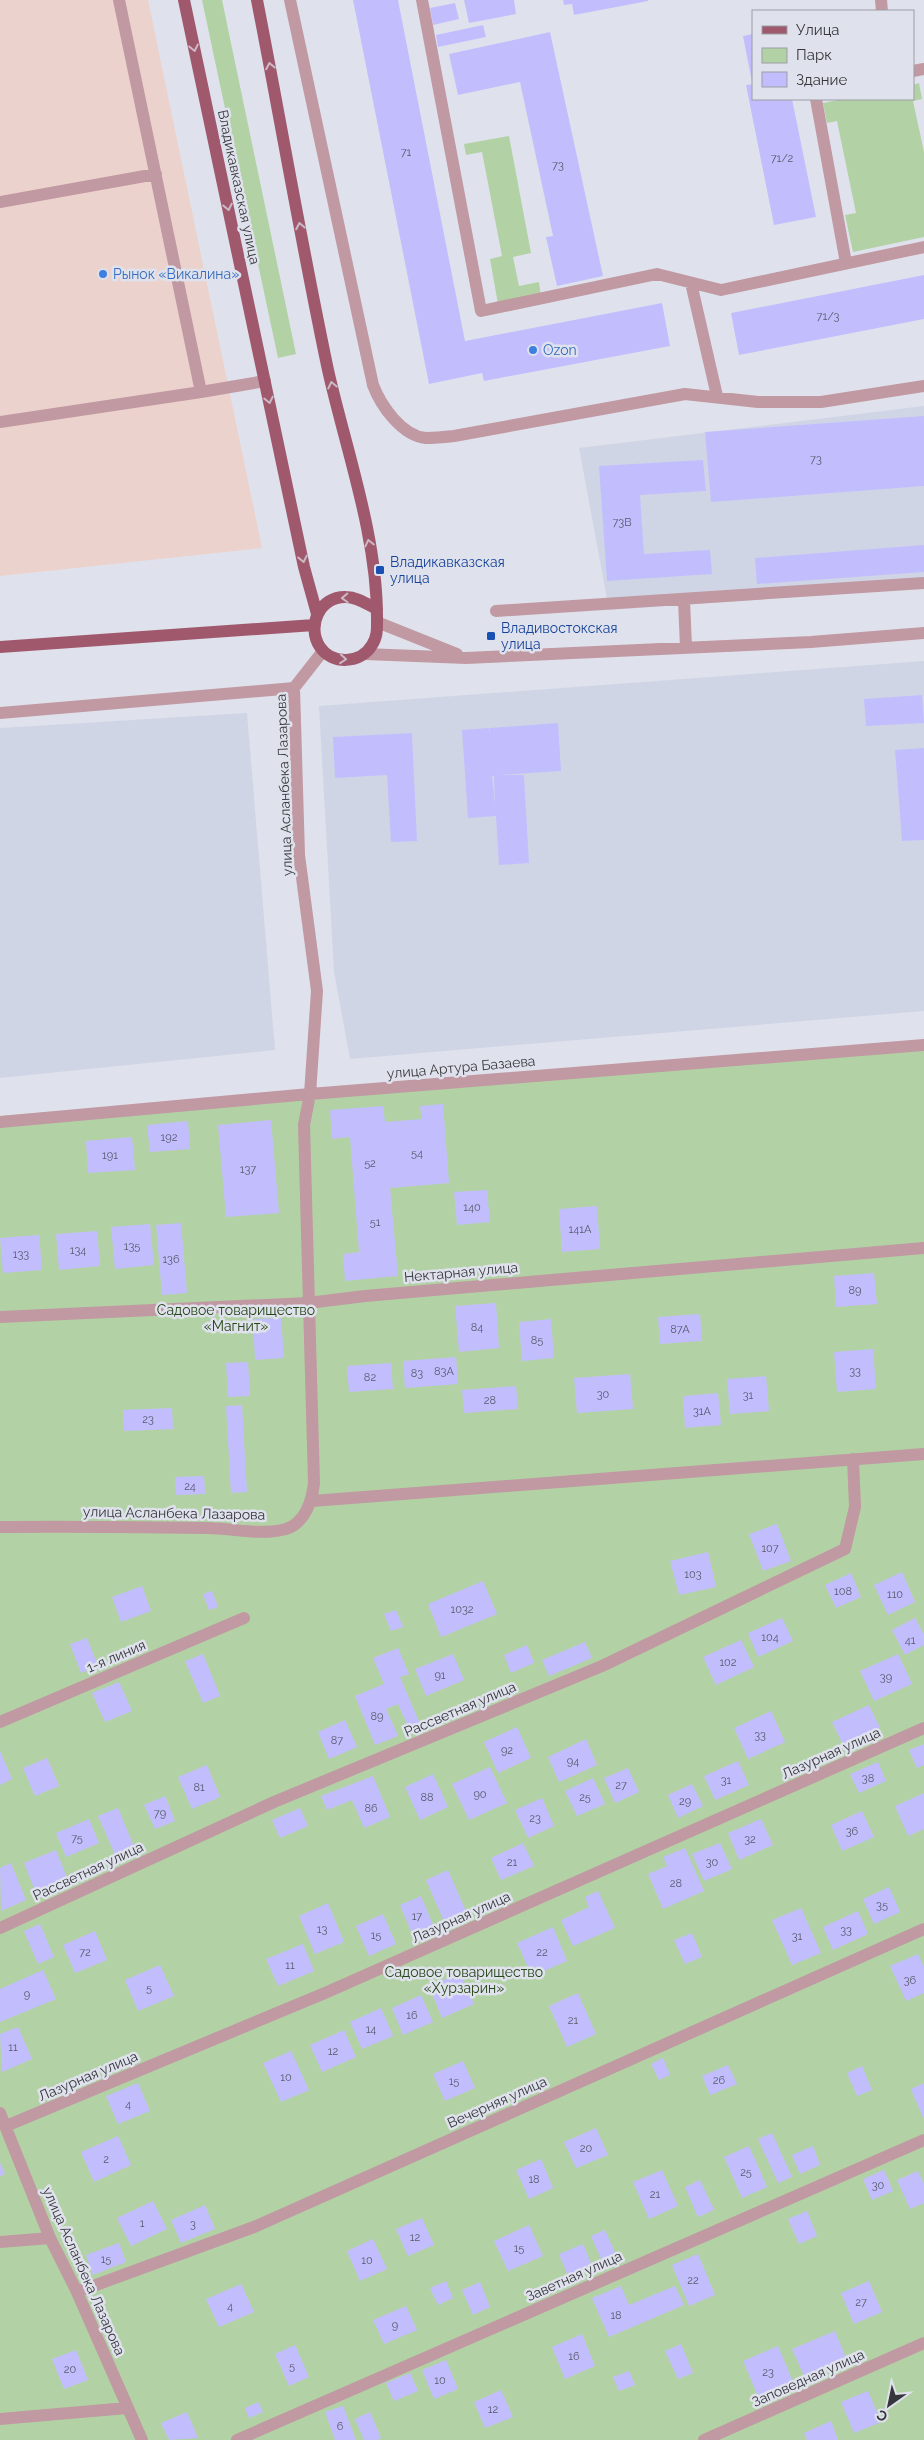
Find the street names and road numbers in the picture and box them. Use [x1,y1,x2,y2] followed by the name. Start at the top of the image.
[215,108,263,266] street label: Владикавказская улица
[273,693,295,877] street label: улица Асланбека Лазарова
[386,1053,536,1081] street label: улица Артура Базаева
[403,1259,519,1285] street label: Нектарная улица
[83,1503,265,1523] street label: улица Асланбека Лазарова
[84,1636,148,1676] street label: 1-я линия
[402,1678,518,1740] street label: Рассветная улица
[779,1724,883,1782] street label: Лазурная улица
[30,1838,146,1904] street label: Рассветная улица
[409,1888,513,1946] street label: Лазурная улица
[36,2048,140,2104] street label: Лазурная улица
[445,2073,549,2131] street label: Вечерняя улица
[40,2184,128,2358] street label: улица Асланбека Лазарова
[523,2248,625,2304] street label: Заветная улица
[749,2346,867,2410] street label: Заповедная улица

